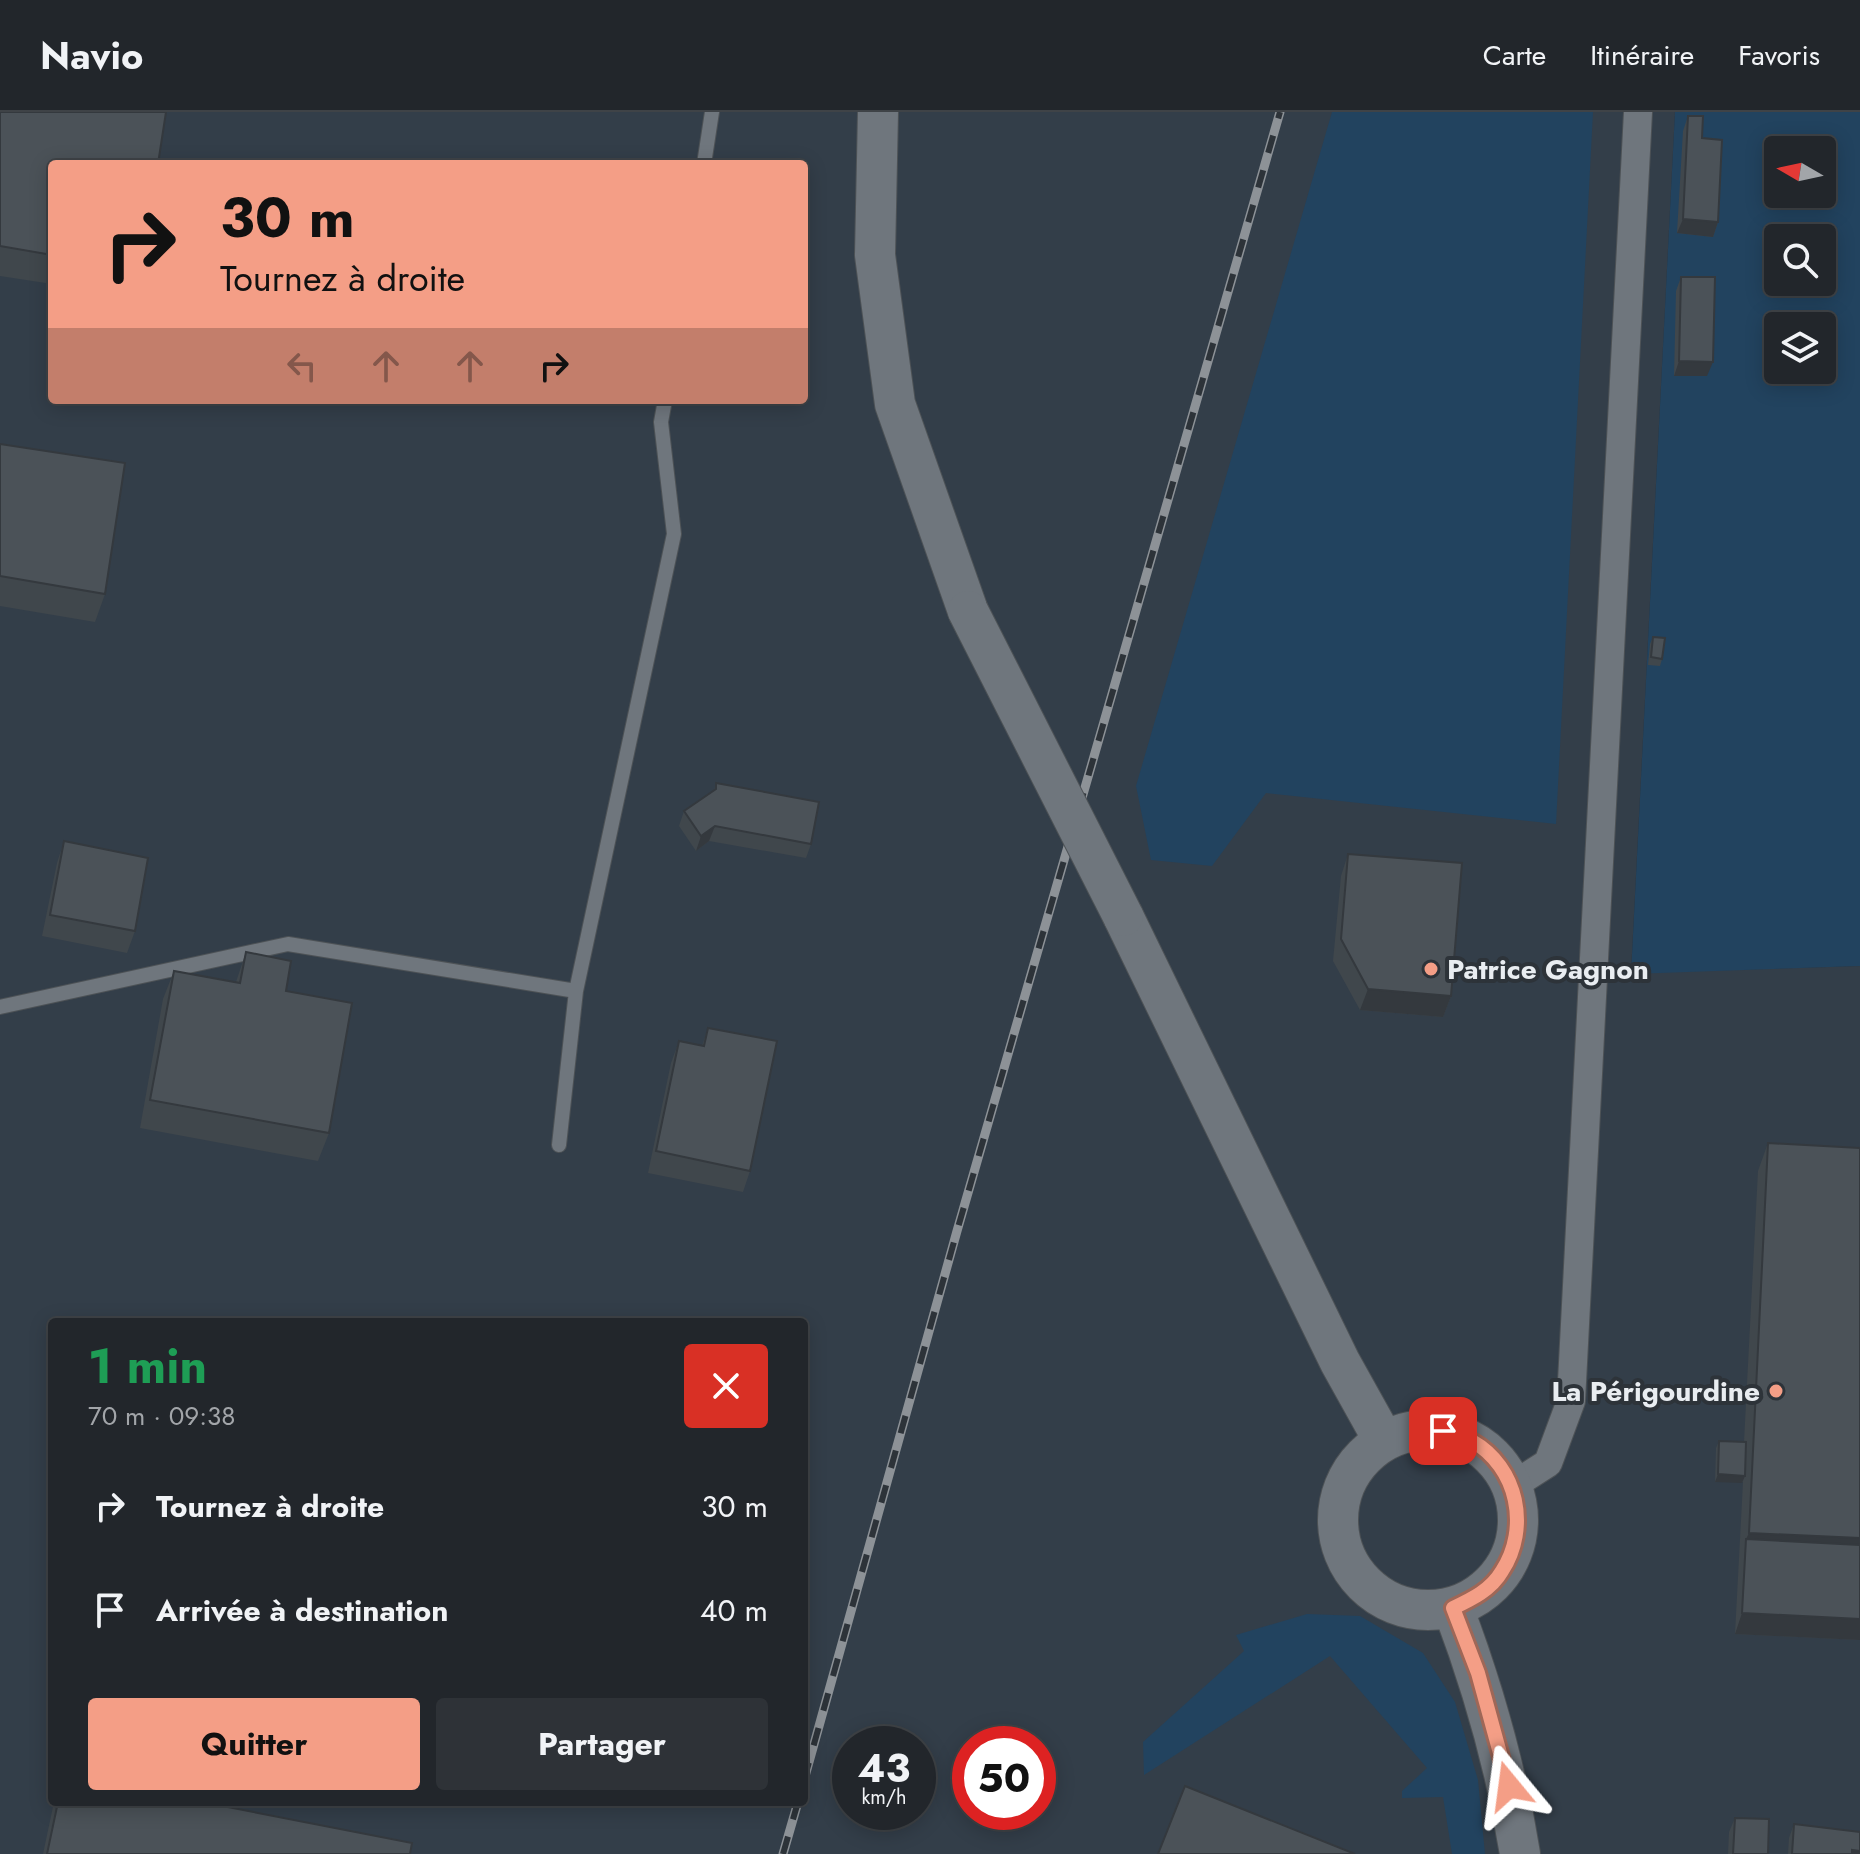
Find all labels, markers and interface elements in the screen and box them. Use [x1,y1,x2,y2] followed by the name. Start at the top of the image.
[40,28,143,83] text: Navio
[1483,35,1546,76] text: Carte
[1590,35,1694,76] text: Itinéraire
[1738,35,1820,76] text: Favoris
[1764,136,1836,208] north arrow
[1764,136,1836,384] map controls
[220,177,355,258] text: 30 m
[88,192,192,296] icon: right
[1764,224,1836,296] button: search
[220,252,465,304] text: Tournez à droite
[1764,312,1836,384] button: layers
[280,344,324,388] icon: left
[364,344,408,388] icon: ahead
[448,344,492,388] icon: ahead
[532,344,576,388] icon: right
[1447,949,1649,990] place label: Patrice Gagnon
[1422,960,1440,978] marker: Patrice Gagnon
[88,1332,207,1401] text: 1 min
[684,1344,768,1428] button: close
[1551,1371,1760,1412] place label: La Périgourdine
[1767,1382,1785,1400] marker: La Périgourdine
[88,1397,236,1435] text: 70 m · 09:38
[1409,1397,1477,1465] pin
[1421,1409,1465,1453] icon: arrive
[88,1484,132,1528] icon: right
[156,1485,384,1528] text: Tournez à droite
[701,1485,768,1528] text: 30 m
[88,1588,132,1632] icon: arrive
[156,1589,448,1632] text: Arrivée à destination
[700,1589,768,1632] text: 40 m
[88,1698,420,1790] button: Quitter
[436,1698,768,1790] button: Partager
[952,1726,1056,1830] speed limit sign: 50
[858,1739,910,1797] text: 43
[1467,1744,1551,1828] position arrow
[861,1783,907,1812] text: km/h

